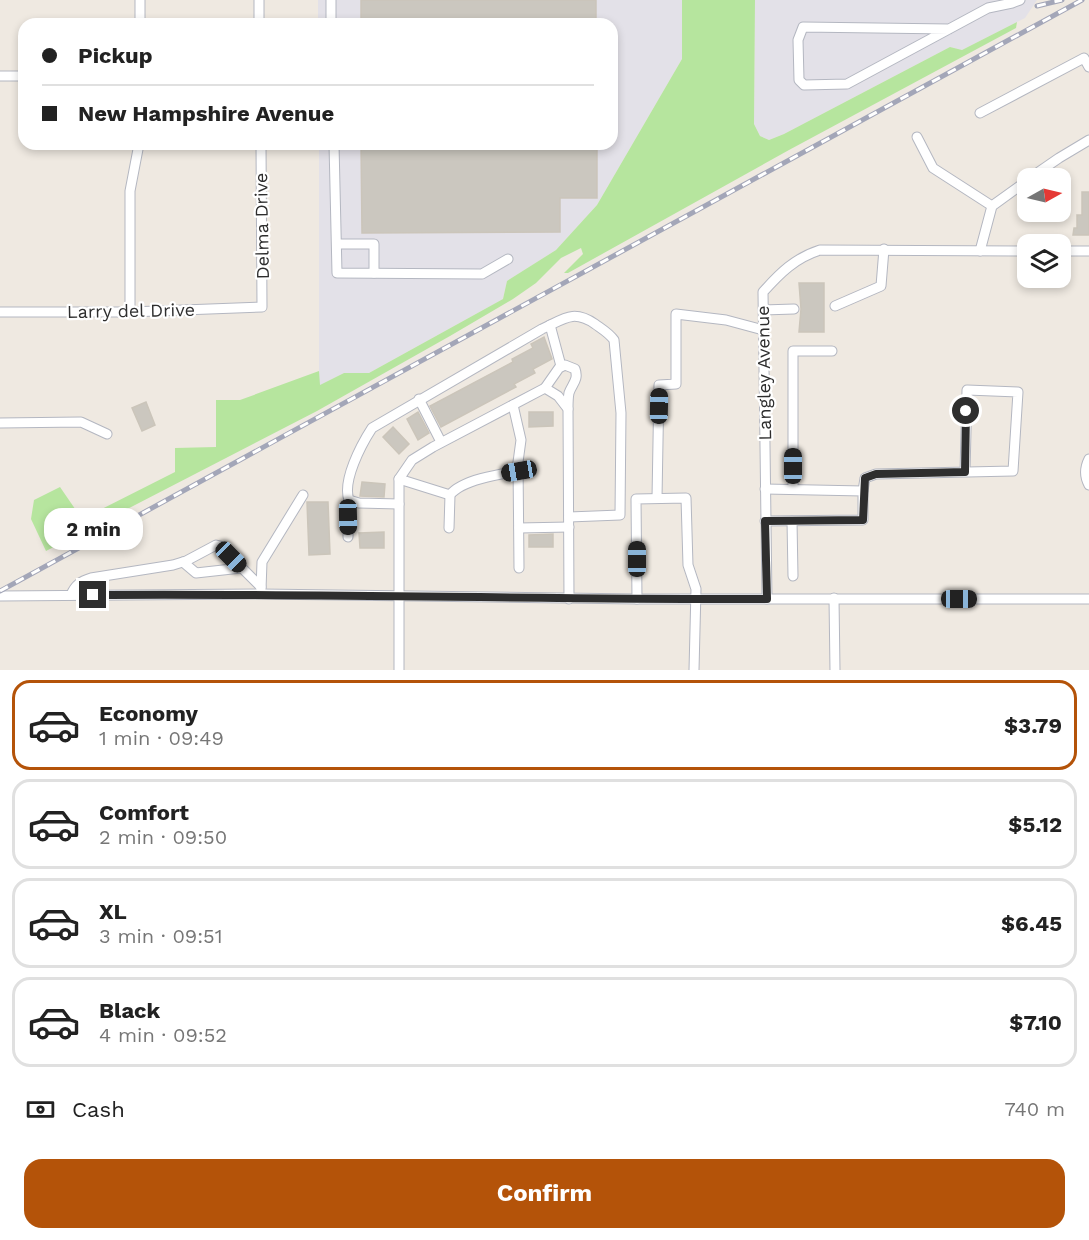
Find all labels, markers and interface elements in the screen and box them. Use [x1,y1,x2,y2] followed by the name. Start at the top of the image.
[78,43,153,68] text: Pickup
[78,101,334,126] text: New Hampshire Avenue
[1017,168,1071,222] north arrow
[1017,168,1071,288] map controls
[250,172,273,280] street label: Delma Drive
[1017,234,1071,288] button: layers
[67,299,195,322] street label: Larry del Drive
[752,305,775,441] street label: Langley Avenue
[650,388,668,424] car
[952,397,979,424] route start
[784,448,802,484] car
[500,459,538,483] car
[339,499,357,535] car
[44,508,142,550] callout: 2 min
[66,517,121,541] text: 2 min
[212,538,250,576] car
[628,541,646,577] car
[79,581,106,608] route end
[941,590,977,608] car
[27,698,81,752] icon: car
[99,701,198,726] text: Economy
[1004,713,1062,738] text: $3.79
[99,726,224,750] text: 1 min · 09:49
[27,797,81,851] icon: car
[99,800,189,825] text: Comfort
[1008,812,1062,837] text: $5.12
[99,825,227,849] text: 2 min · 09:50
[27,896,81,950] icon: car
[99,899,127,924] text: XL
[1001,911,1062,936] text: $6.45
[99,924,223,948] text: 3 min · 09:51
[27,995,81,1049] icon: car
[99,998,160,1023] text: Black
[1009,1010,1062,1035] text: $7.10
[99,1023,227,1047] text: 4 min · 09:52
[24,1093,57,1126] icon: cash
[72,1097,125,1122] text: Cash
[1005,1097,1065,1121] text: 740 m
[24,1159,1065,1228] button: Confirm

